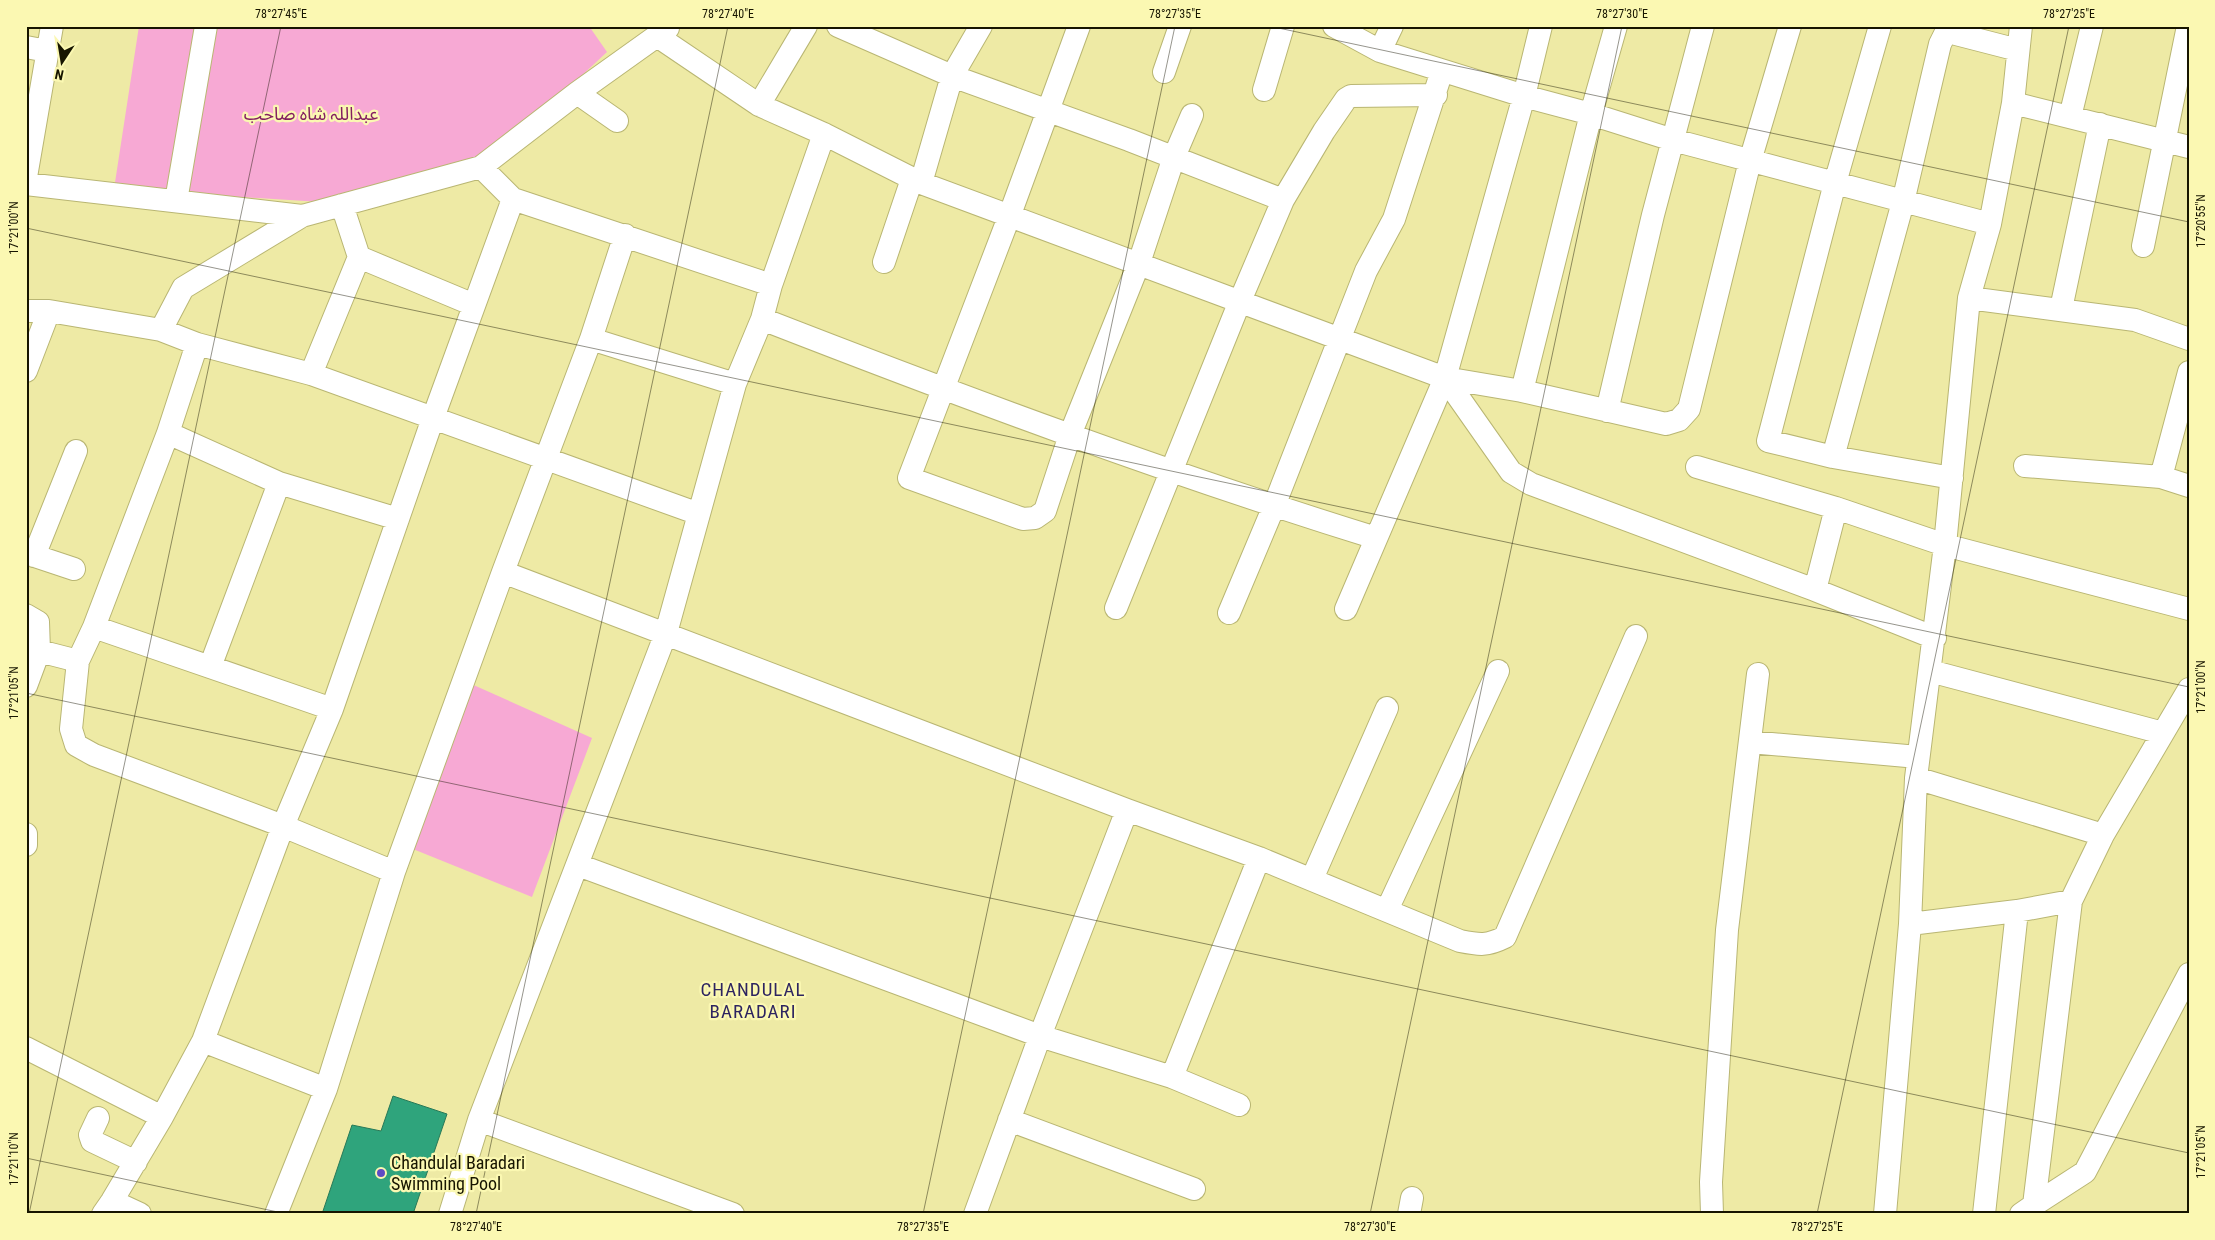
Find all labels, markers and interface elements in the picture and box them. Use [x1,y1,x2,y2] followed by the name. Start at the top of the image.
[255,7,307,21] text: 78°27'45"E
[702,7,754,21] text: 78°27'40"E
[1149,7,1201,21] text: 78°27'35"E
[1596,7,1648,21] text: 78°27'30"E
[2043,7,2095,21] text: 78°27'25"E
[38,38,88,88] north arrow
[53,66,65,83] text: N
[244,103,378,124] park label: عبداللہ شاہ صاحب
[2194,194,2208,248] text: 17°20'55"N
[7,201,21,255] text: 17°21'00"N
[2194,660,2208,714] text: 17°21'00"N
[7,666,21,720] text: 17°21'05"N
[700,978,806,1023] district label: CHANDULAL BARADARI
[2194,1125,2208,1179] text: 17°21'05"N
[7,1132,21,1186] text: 17°21'10"N
[391,1152,525,1194] place label: Chandulal Baradari Swimming Pool
[375,1167,387,1179] marker: Chandulal Baradari Swimming Pool
[450,1220,502,1234] text: 78°27'40"E
[897,1220,949,1234] text: 78°27'35"E
[1344,1220,1396,1234] text: 78°27'30"E
[1791,1220,1843,1234] text: 78°27'25"E

